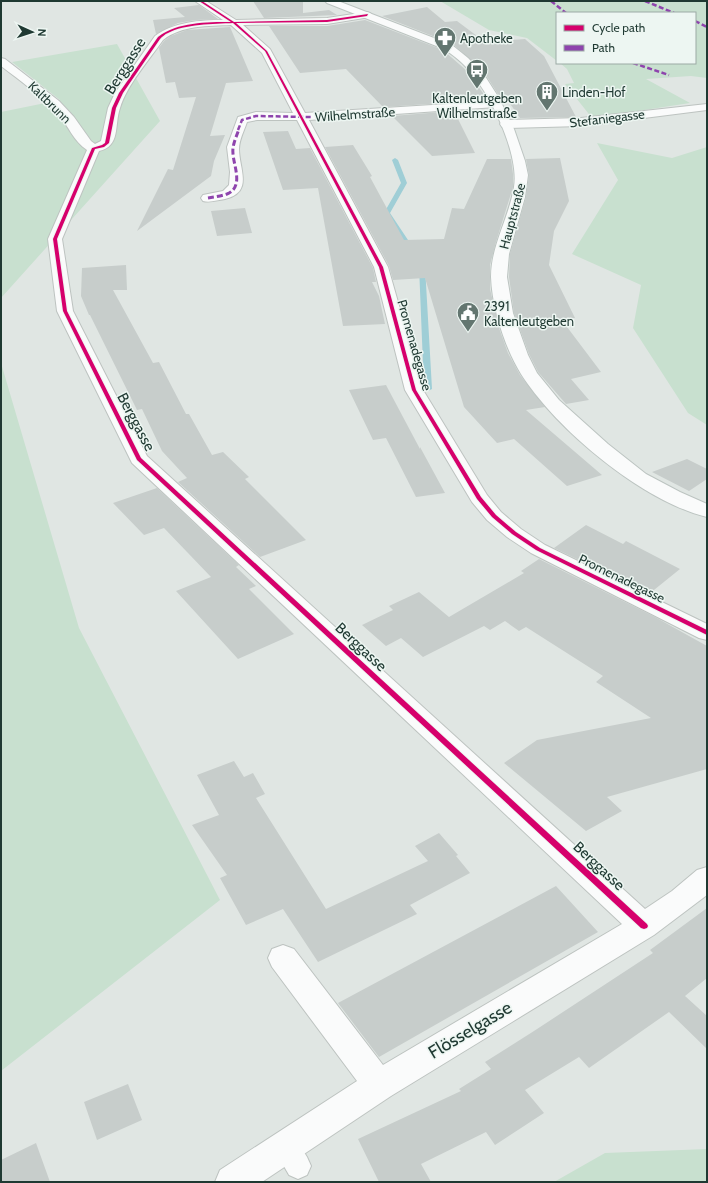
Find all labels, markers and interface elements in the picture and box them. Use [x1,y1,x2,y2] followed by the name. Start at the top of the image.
[12,12,52,52] north arrow
[556,12,696,64] legend
[592,20,645,35] text: Cycle path
[432,25,458,58] pharmacy icon: Apotheke
[35,28,49,37] text: N
[460,30,513,46] place label: Apotheke
[101,34,150,98] street label: Berggasse
[592,40,615,55] text: Path
[464,57,490,90] bus stop icon: Kaltenleutgeben Wilhelmstraße
[25,78,75,126] street label: Kaltbrunn
[534,79,560,112] building icon: Linden-Hof
[562,84,626,100] place label: Linden-Hof
[432,90,522,121] place label: Kaltenleutgeben Wilhelmstraße
[314,103,396,125] street label: Wilhelmstraße
[568,105,646,131] street label: Stefaniegasse
[496,181,529,251] street label: Hauptstraße
[394,298,436,393] street label: Promenadegasse
[484,298,574,329] place label: 2391 Kaltenleutgeben
[455,300,481,333] public building icon: 2391 Kaltenleutgeben
[113,390,159,455] street label: Berggasse
[576,550,668,606] street label: Promenadegasse
[332,619,391,675] street label: Berggasse
[570,838,629,894] street label: Berggasse
[424,996,516,1064] street label: Flösselgasse

